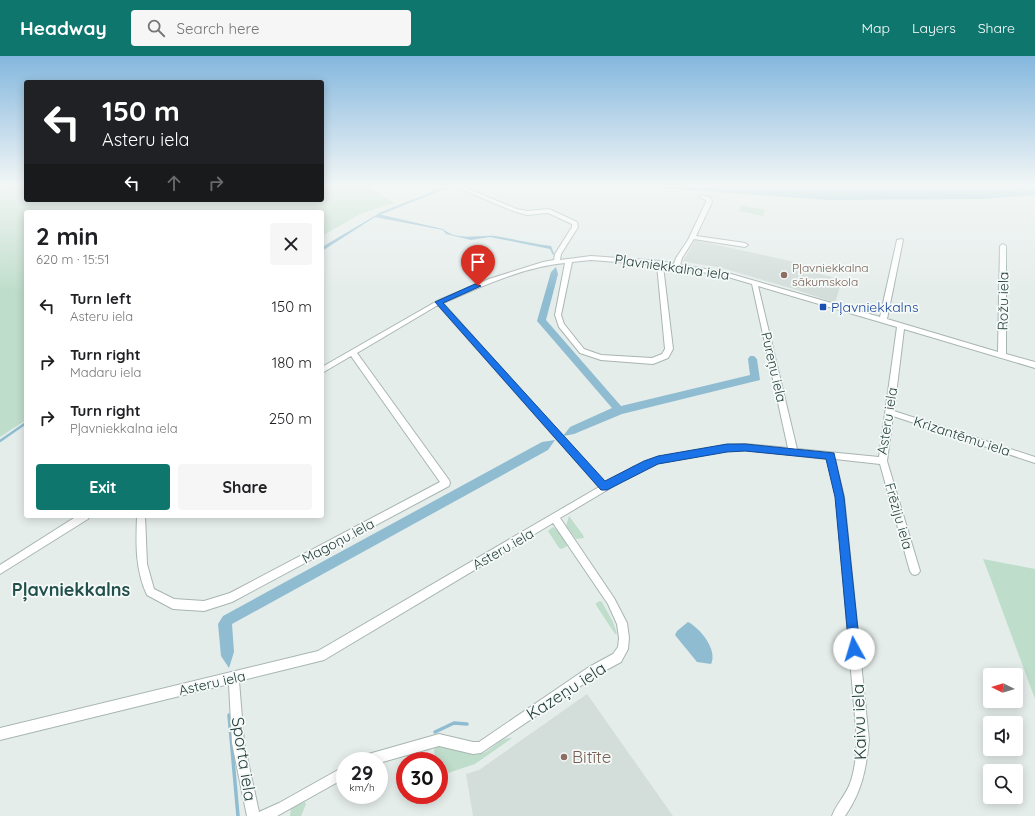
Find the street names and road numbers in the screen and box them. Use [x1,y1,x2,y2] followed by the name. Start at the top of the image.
[613,250,731,284] street label: Pļavniekkalna iela
[993,271,1013,331] street label: Rožu iela
[757,330,791,404] street label: Pureņu iela
[873,386,901,456] street label: Asteru iela
[911,412,1013,460] street label: Krizantēmu iela
[881,481,917,551] street label: Frēziju iela
[299,514,377,568] street label: Magoņu iela
[469,524,537,574] street label: Asteru iela
[522,657,610,724] street label: Kazeņu iela
[177,667,247,699] street label: Asteru iela
[847,684,870,760] street label: Kaivu iela
[227,715,262,802] street label: Sporta iela

